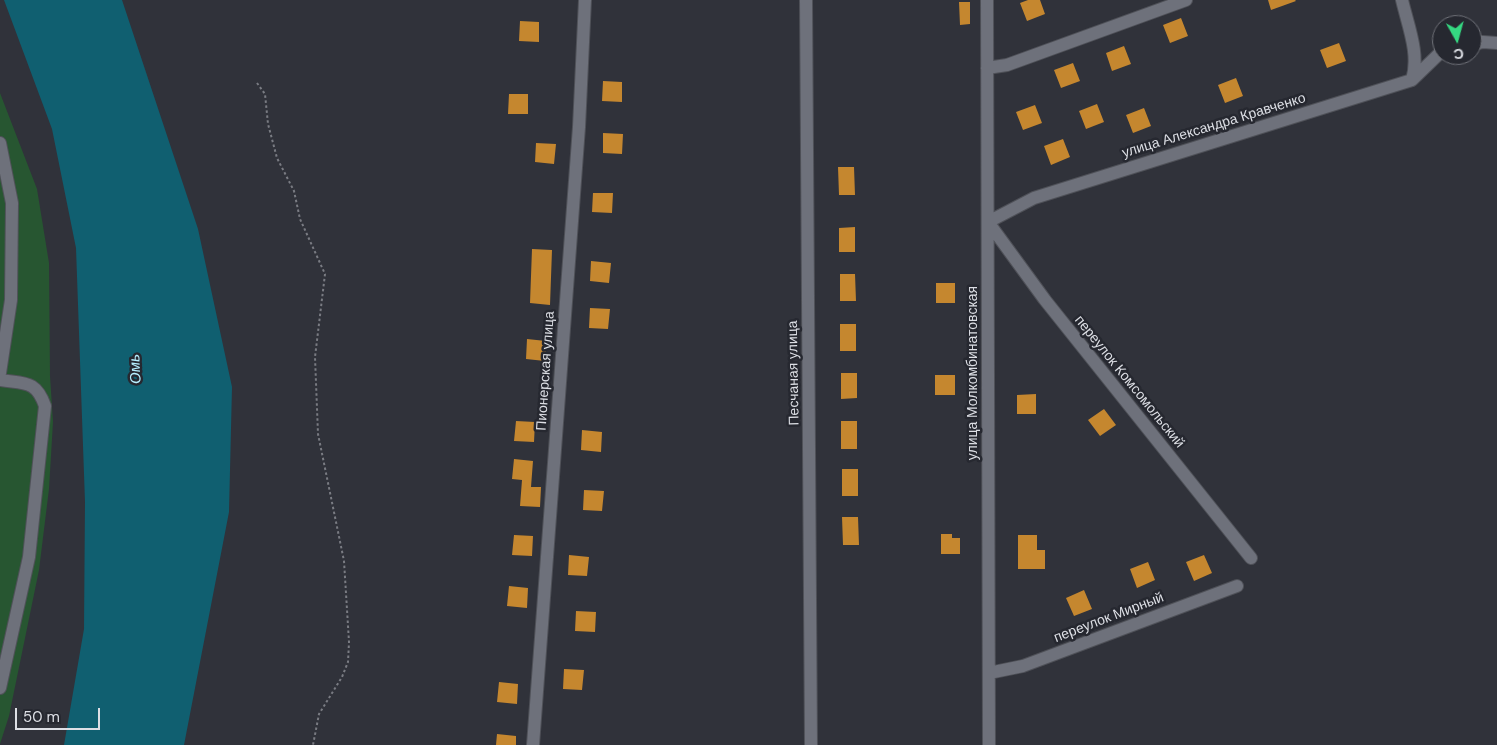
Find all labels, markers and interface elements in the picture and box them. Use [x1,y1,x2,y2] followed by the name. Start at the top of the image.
[1432,15,1482,65] north arrow
[1453,44,1465,63] text: С
[1120,90,1308,162] street label: улица Александра Кравченко
[965,286,981,460] street label: улица Молкомбинатовская
[533,311,559,431] street label: Пионерская улица
[1070,312,1188,452] street label: переулок Комсомольский
[785,320,803,426] street label: Песчаная улица
[126,354,146,384] water label: Омь
[1052,589,1166,647] street label: переулок Мирный
[18,698,102,730] scale bar
[23,707,60,727] text: 50 m

